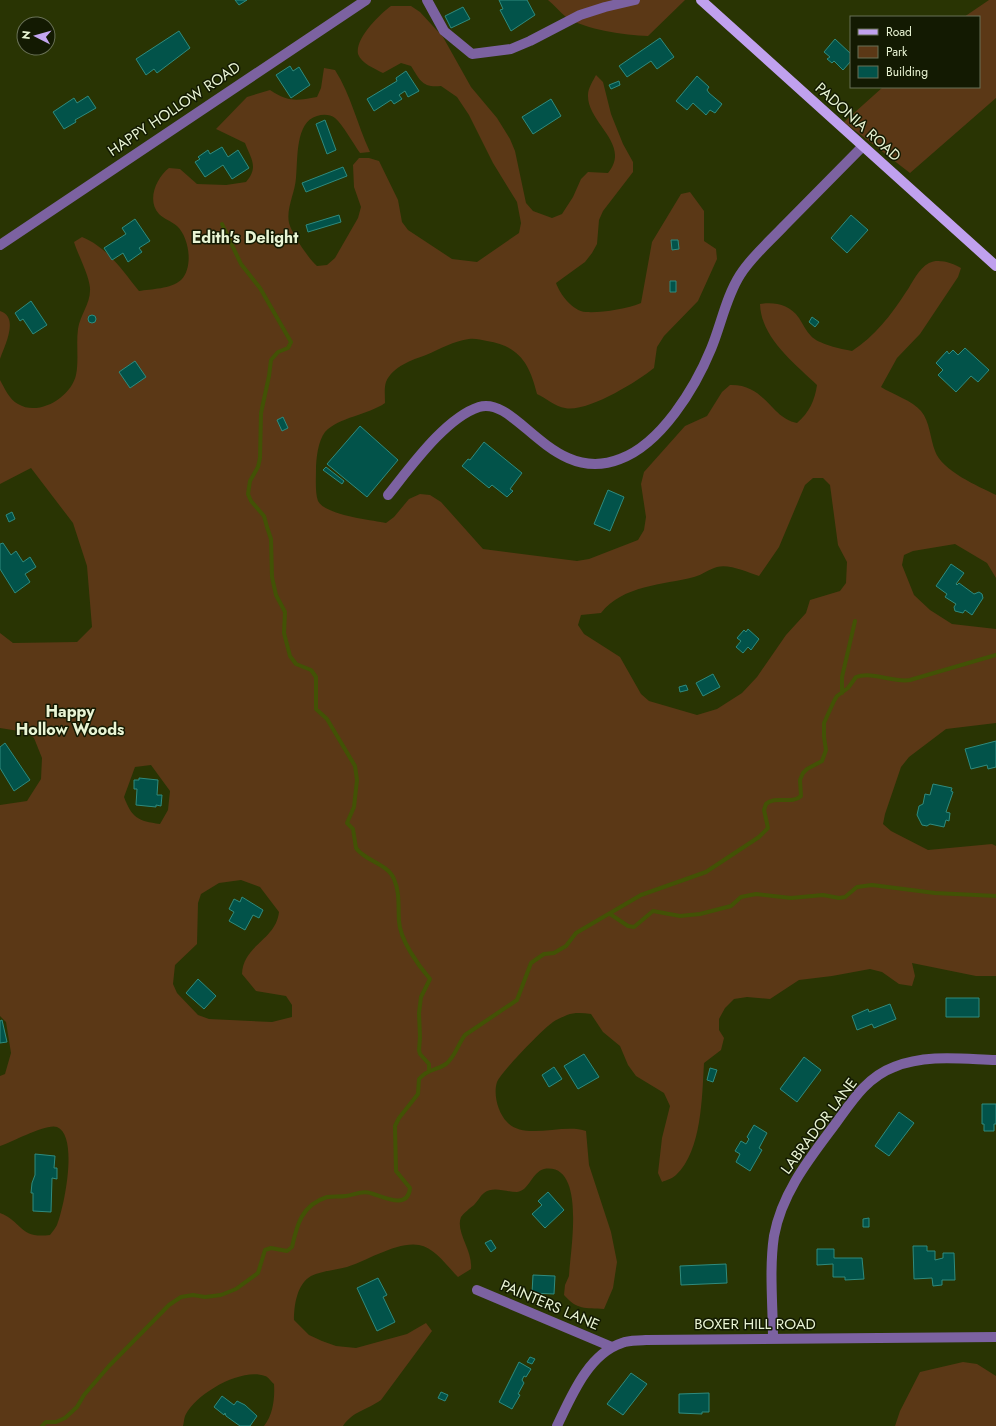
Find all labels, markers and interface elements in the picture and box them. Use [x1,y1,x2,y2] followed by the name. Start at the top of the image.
[16,16,56,56] north arrow
[850,16,980,88] legend
[886,23,912,41] text: Road
[18,30,34,40] text: N
[886,43,908,61] text: Park
[103,56,245,162] street label: HAPPY HOLLOW ROAD
[886,63,928,81] text: Building
[810,77,906,167] street label: PADONIA ROAD
[192,226,299,249] district label: Edith's Delight
[16,700,124,741] district label: Happy Hollow Woods
[775,1073,863,1179] street label: LABRADOR LANE
[497,1274,603,1336] street label: PAINTERS LANE
[694,1313,816,1335] street label: BOXER HILL ROAD

